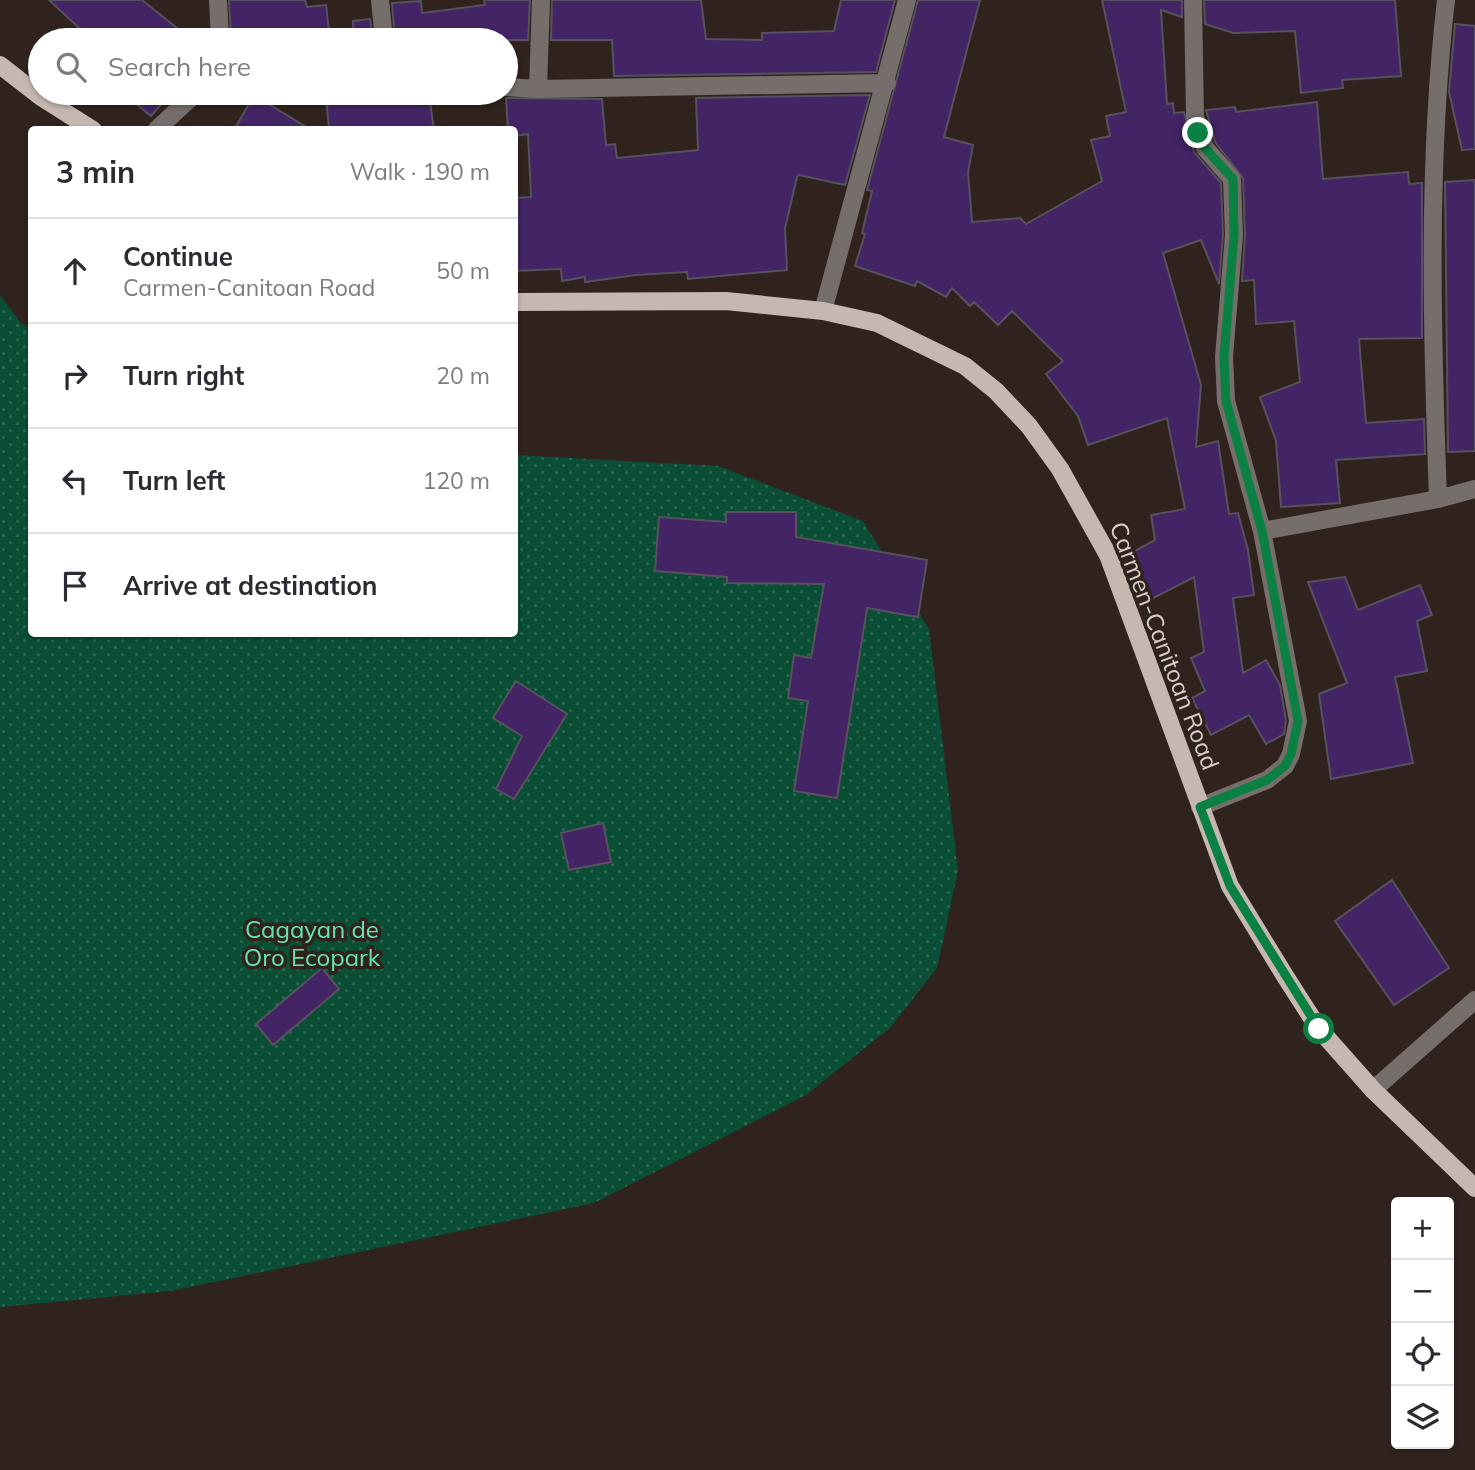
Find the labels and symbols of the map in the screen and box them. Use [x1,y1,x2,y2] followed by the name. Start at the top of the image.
[1182,117,1213,148] route end
[1104,517,1226,774] street label: Carmen-Canitoan Road
[244,914,381,972] park label: Cagayan de Oro Ecopark
[1303,1013,1334,1044] route start

